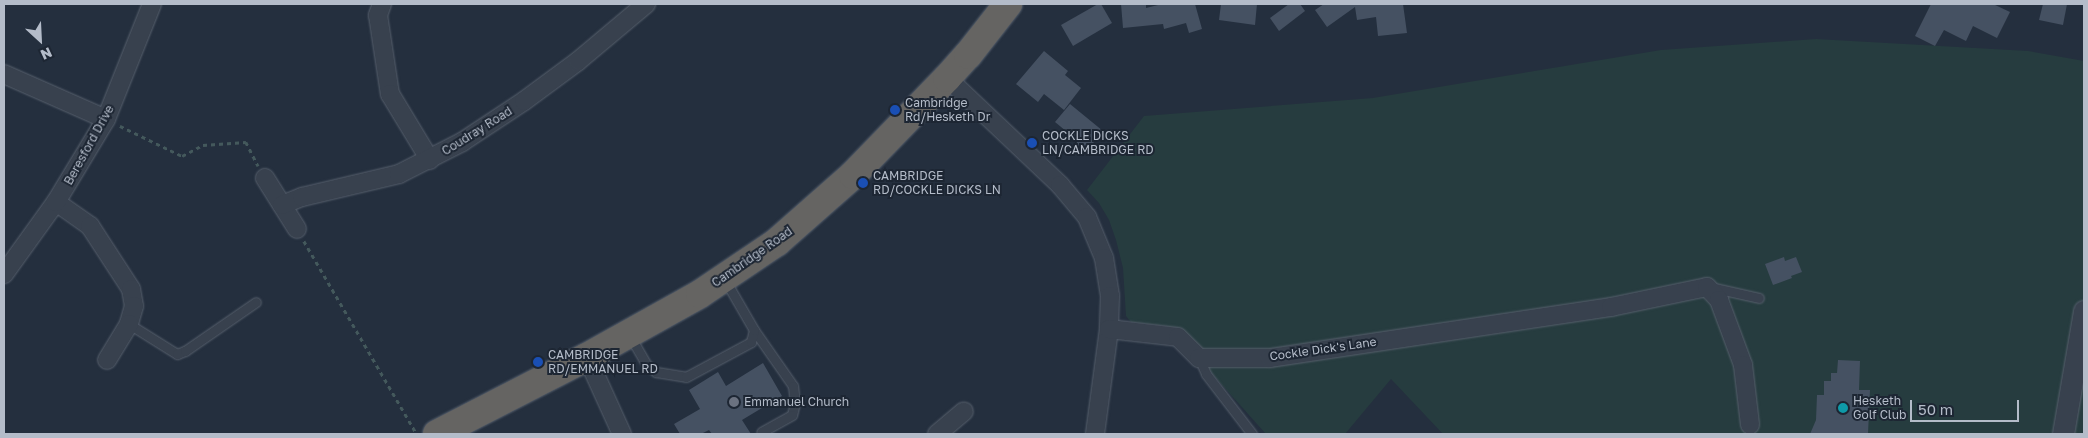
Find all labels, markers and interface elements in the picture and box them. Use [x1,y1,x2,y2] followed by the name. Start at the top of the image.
[15,15,65,65] north arrow
[38,44,55,64] text: N
[905,96,990,124] place label: Cambridge Rd/Hesketh Dr
[61,103,117,187] street label: Beresford Drive
[439,104,515,158] street label: Coudray Road
[889,104,901,116] marker: Cambridge Rd/Hesketh Dr
[1042,129,1154,157] place label: COCKLE DICKS LN/CAMBRIDGE RD
[1026,137,1038,149] marker: COCKLE DICKS LN/CAMBRIDGE RD
[873,169,1001,197] place label: CAMBRIDGE RD/COCKLE DICKS LN
[857,177,869,189] marker: CAMBRIDGE RD/COCKLE DICKS LN
[709,224,795,290] street label: Cambridge Road
[1269,334,1377,364] street label: Cockle Dick's Lane
[548,348,658,376] place label: CAMBRIDGE RD/EMMANUEL RD
[532,356,544,368] marker: CAMBRIDGE RD/EMMANUEL RD
[1913,390,2022,422] scale bar
[1853,394,1906,422] place label: Hesketh Golf Club
[744,395,849,409] place label: Emmanuel Church
[728,396,740,408] marker: Emmanuel Church
[1918,400,1953,418] text: 50 m
[1837,402,1849,414] marker: Hesketh Golf Club

